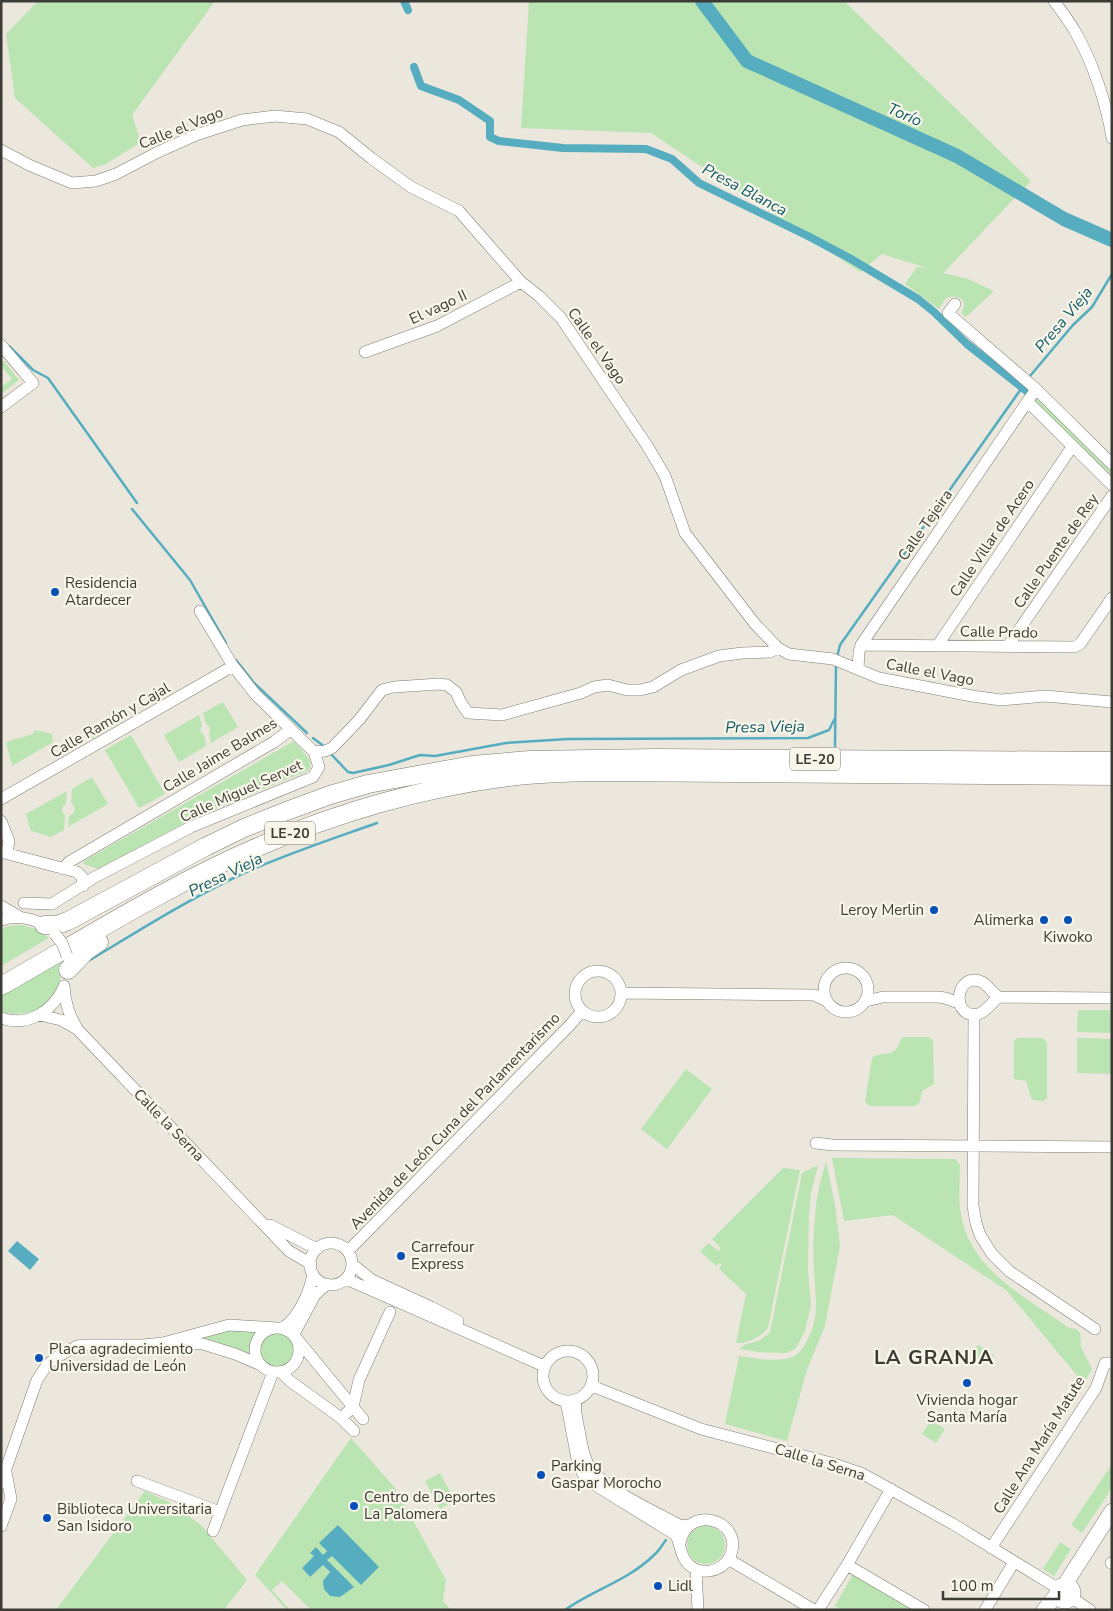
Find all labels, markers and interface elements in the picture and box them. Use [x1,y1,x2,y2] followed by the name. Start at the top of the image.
[884,98,925,132] water label: Torío
[136,102,226,154] street label: Calle el Vago
[698,158,791,222] water label: Presa Blanca
[1030,282,1098,357] water label: Presa Vieja
[406,285,470,329] street label: El vago II
[563,304,631,388] street label: Calle el Vago
[945,475,1039,601] street label: Calle Villar de Acero
[893,485,957,565] street label: Calle Tejeira
[1009,489,1103,612] street label: Calle Puente de Rey
[65,573,137,610] place label: Residencia Atardecer
[49,586,61,598] marker: Residencia Atardecer
[960,621,1038,643] street label: Calle Prado
[884,654,976,690] street label: Calle el Vago
[46,677,174,762] street label: Calle Ramón y Cajal
[159,713,281,797] street label: Calle Jaime Balmes
[725,715,805,739] water label: Presa Vieja
[790,748,840,771] road number: LE-20
[177,755,306,827] street label: Calle Miguel Servet
[265,821,315,844] road number: LE-20
[185,847,266,902] water label: Presa Vieja
[840,900,924,920] place label: Leroy Merlin
[928,904,940,916] marker: Leroy Merlin
[974,910,1034,930] place label: Alimerka
[1038,914,1050,926] marker: Alimerka
[1062,914,1074,926] marker: Kiwoko
[1043,927,1093,947] place label: Kiwoko
[346,1008,564,1234] street label: Avenida de León Cuna del Parlamentarismo
[129,1084,209,1166] street label: Calle la Serna
[411,1237,475,1274] place label: Carrefour Express
[395,1250,407,1262] marker: Carrefour Express
[49,1339,193,1376] place label: Placa agradecimiento Universidad de León
[874,1344,994,1371] district label: LA GRANJA
[33,1352,45,1364] marker: Placa agradecimiento Universidad de León
[988,1372,1090,1518] street label: Calle Ana María Matute
[961,1377,973,1389] marker: Vivienda hogar Santa María
[915,1390,1018,1427] place label: Vivienda hogar Santa María
[772,1439,868,1485] street label: Calle la Serna
[551,1456,662,1493] place label: Parking Gaspar Morocho
[535,1469,547,1481] marker: Parking Gaspar Morocho
[364,1487,496,1524] place label: Centro de Deportes La Palomera
[57,1499,212,1536] place label: Biblioteca Universitaria San Isidoro
[348,1500,360,1512] marker: Centro de Deportes La Palomera
[41,1512,53,1524] marker: Biblioteca Universitaria San Isidoro
[943,1568,1059,1600] scale bar
[668,1576,693,1596] place label: Lidl
[950,1576,994,1596] text: 100 m
[652,1580,664,1592] marker: Lidl

